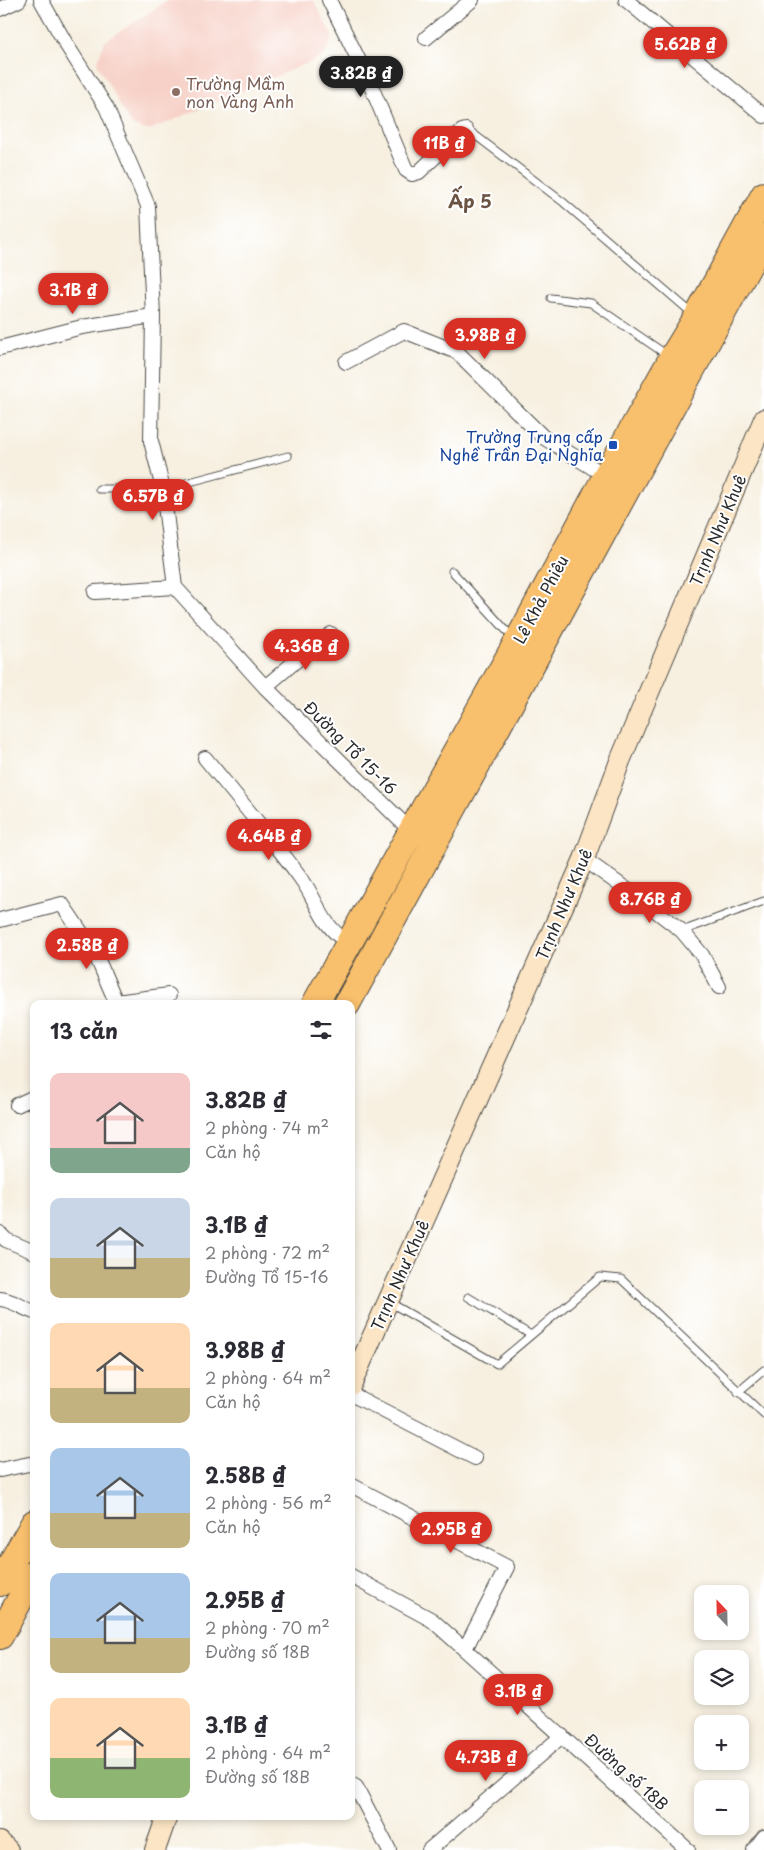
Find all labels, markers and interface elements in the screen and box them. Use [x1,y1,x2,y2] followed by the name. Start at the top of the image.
[639,27,731,69] pin: 5.62B ₫
[654,31,716,55] text: 5.62B ₫
[315,56,407,98] pin: 3.82B ₫
[330,60,392,84] text: 3.82B ₫
[186,71,294,113] place label: Trường Mầm non Vàng Anh
[170,86,182,98] marker: Trường Mầm non Vàng Anh
[409,126,479,168] pin: 11B ₫
[423,130,465,154] text: 11B ₫
[448,185,492,214] district label: Ấp 5
[32,272,114,315] pin: 3.1B ₫
[49,277,97,301] text: 3.1B ₫
[439,318,531,360] pin: 3.98B ₫
[455,322,515,346] text: 3.98B ₫
[439,424,603,466] place label: Trường Trung cấp Nghề Trần Đại Nghĩa
[607,439,619,451] marker: Trường Trung cấp Nghề Trần Đại Nghĩa
[683,470,751,590] street label: Trịnh Như Khuê
[107,478,199,521] pin: 6.57B ₫
[123,483,183,507] text: 6.57B ₫
[507,550,573,648] street label: Lê Khả Phiêu
[260,628,352,671] pin: 4.36B ₫
[274,633,338,657] text: 4.36B ₫
[299,695,403,799] street label: Đường Tổ 15-16
[223,818,315,861] pin: 4.64B ₫
[237,823,301,847] text: 4.64B ₫
[529,844,597,964] street label: Trịnh Như Khuê
[604,882,696,924] pin: 8.76B ₫
[620,886,680,910] text: 8.76B ₫
[41,928,133,970] pin: 2.58B ₫
[56,932,118,956] text: 2.58B ₫
[50,1014,118,1046] text: 13 căn
[307,1016,335,1044] icon: filters
[205,1083,286,1115] text: 3.82B ₫
[90,1093,150,1153] icon: home
[205,1115,329,1139] text: 2 phòng · 74 m²
[205,1139,261,1163] text: Căn hộ
[205,1208,267,1240] text: 3.1B ₫
[364,1216,434,1334] street label: Trịnh Như Khuê
[90,1218,150,1278] icon: home
[205,1240,330,1264] text: 2 phòng · 72 m²
[205,1264,328,1288] text: Đường Tổ 15-16
[205,1333,284,1365] text: 3.98B ₫
[90,1343,150,1403] icon: home
[205,1365,331,1389] text: 2 phòng · 64 m²
[205,1389,261,1413] text: Căn hộ
[205,1458,285,1490] text: 2.58B ₫
[90,1468,150,1528] icon: home
[205,1490,332,1514] text: 2 phòng · 56 m²
[405,1512,497,1554] pin: 2.95B ₫
[205,1514,261,1538] text: Căn hộ
[421,1516,481,1540] text: 2.95B ₫
[205,1583,284,1615] text: 2.95B ₫
[694,1585,749,1640] north arrow
[694,1585,749,1835] map controls
[90,1593,150,1653] icon: home
[205,1615,330,1639] text: 2 phòng · 70 m²
[205,1639,310,1663] text: Đường số 18B
[694,1650,749,1705] button: layers
[477,1674,559,1716] pin: 3.1B ₫
[494,1678,542,1702] text: 3.1B ₫
[205,1708,267,1740] text: 3.1B ₫
[694,1715,749,1770] button: +
[90,1718,150,1778] icon: home
[580,1727,674,1815] street label: Đường số 18B
[205,1740,331,1764] text: 2 phòng · 64 m²
[440,1740,532,1782] pin: 4.73B ₫
[456,1744,516,1768] text: 4.73B ₫
[205,1764,310,1788] text: Đường số 18B
[694,1780,749,1835] button: −

